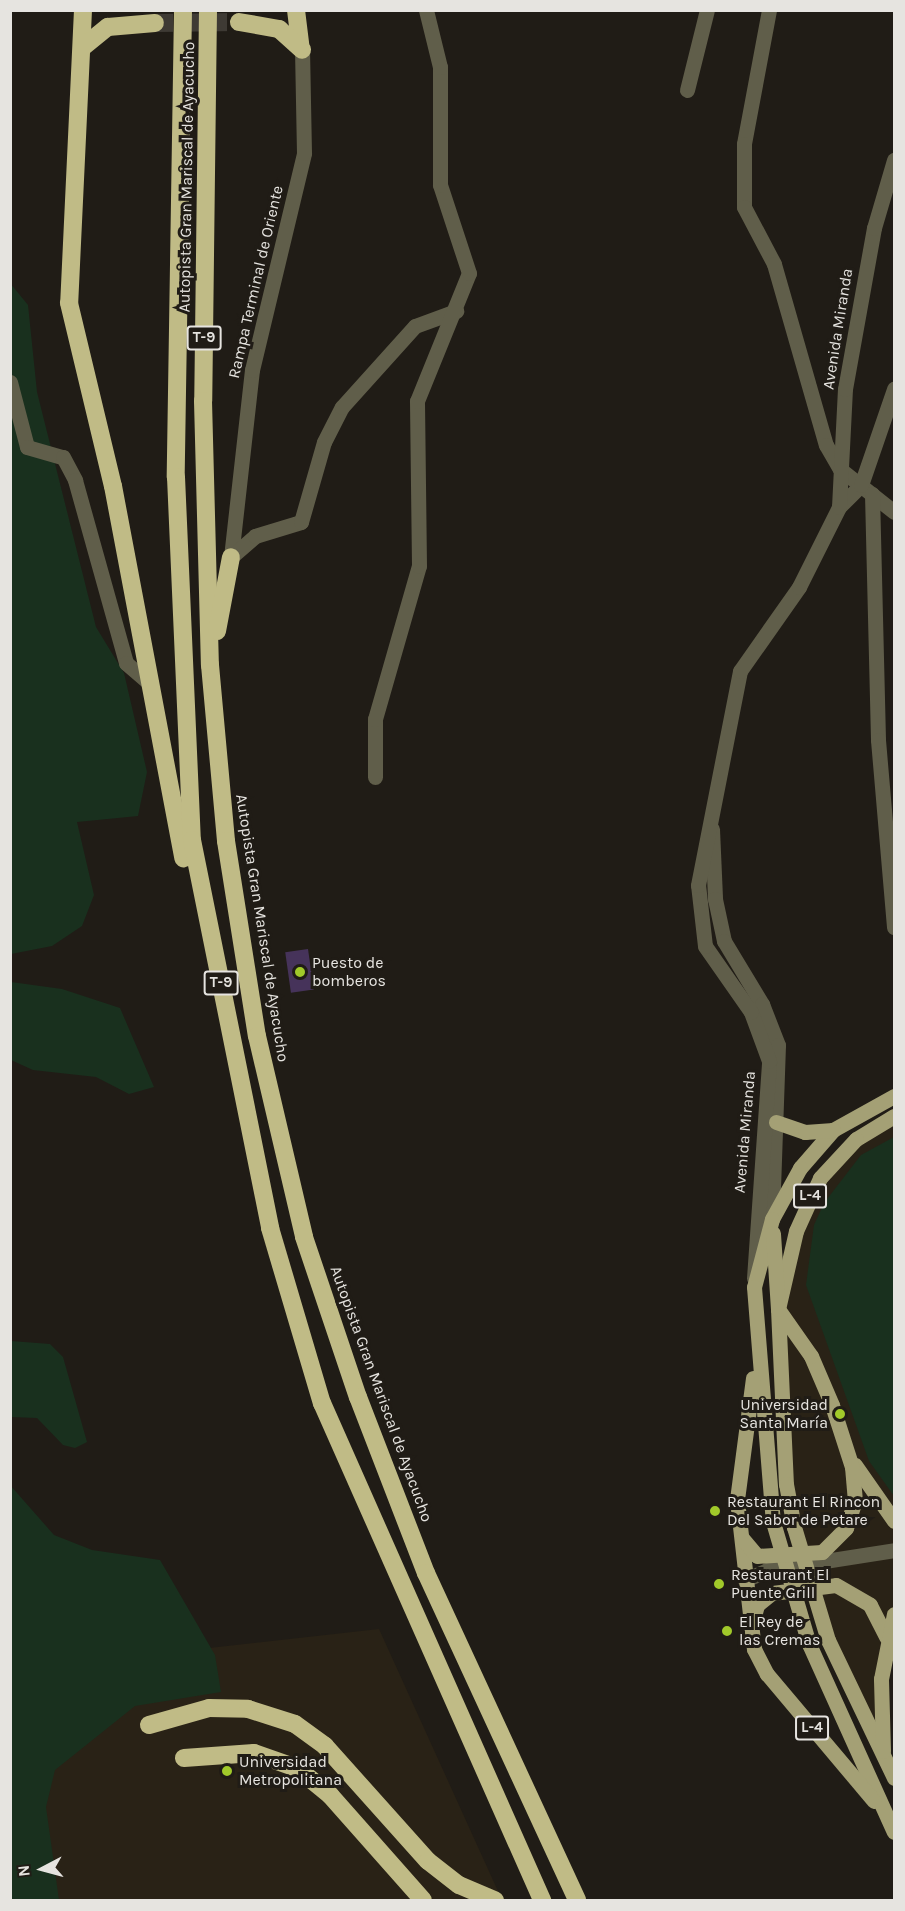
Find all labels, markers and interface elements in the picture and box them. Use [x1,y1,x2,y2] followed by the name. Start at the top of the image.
[175,41,199,313] street label: Autopista Gran Mariscal de Ayacucho
[224,184,288,380] street label: Rampa Terminal de Oriente
[819,267,857,391] street label: Avenida Miranda
[186,326,222,350] road number: T-9
[231,793,293,1063] street label: Autopista Gran Mariscal de Ayacucho
[312,953,386,991] place label: Puesto de bomberos
[293,965,307,979] marker: Puesto de bomberos
[203,971,239,995] road number: T-9
[730,1070,760,1194] street label: Avenida Miranda
[792,1184,828,1208] road number: L-4
[326,1263,436,1525] street label: Autopista Gran Mariscal de Ayacucho
[740,1395,828,1433] place label: Universidad Santa María
[833,1407,847,1421] marker: Universidad Santa María
[727,1492,880,1530] place label: Restaurant El Rincon Del Sabor de Petare
[708,1504,722,1518] marker: Restaurant El Rincon Del Sabor de Petare
[731,1565,829,1603] place label: Restaurant El Puente Grill
[712,1577,726,1591] marker: Restaurant El Puente Grill
[739,1612,820,1650] place label: El Rey de las Cremas
[720,1624,734,1638] marker: El Rey de las Cremas
[794,1716,830,1740] road number: L-4
[239,1752,342,1790] place label: Universidad Metropolitana
[220,1764,234,1778] marker: Universidad Metropolitana
[12,1839,72,1899] north arrow
[14,1864,34,1878] text: N

